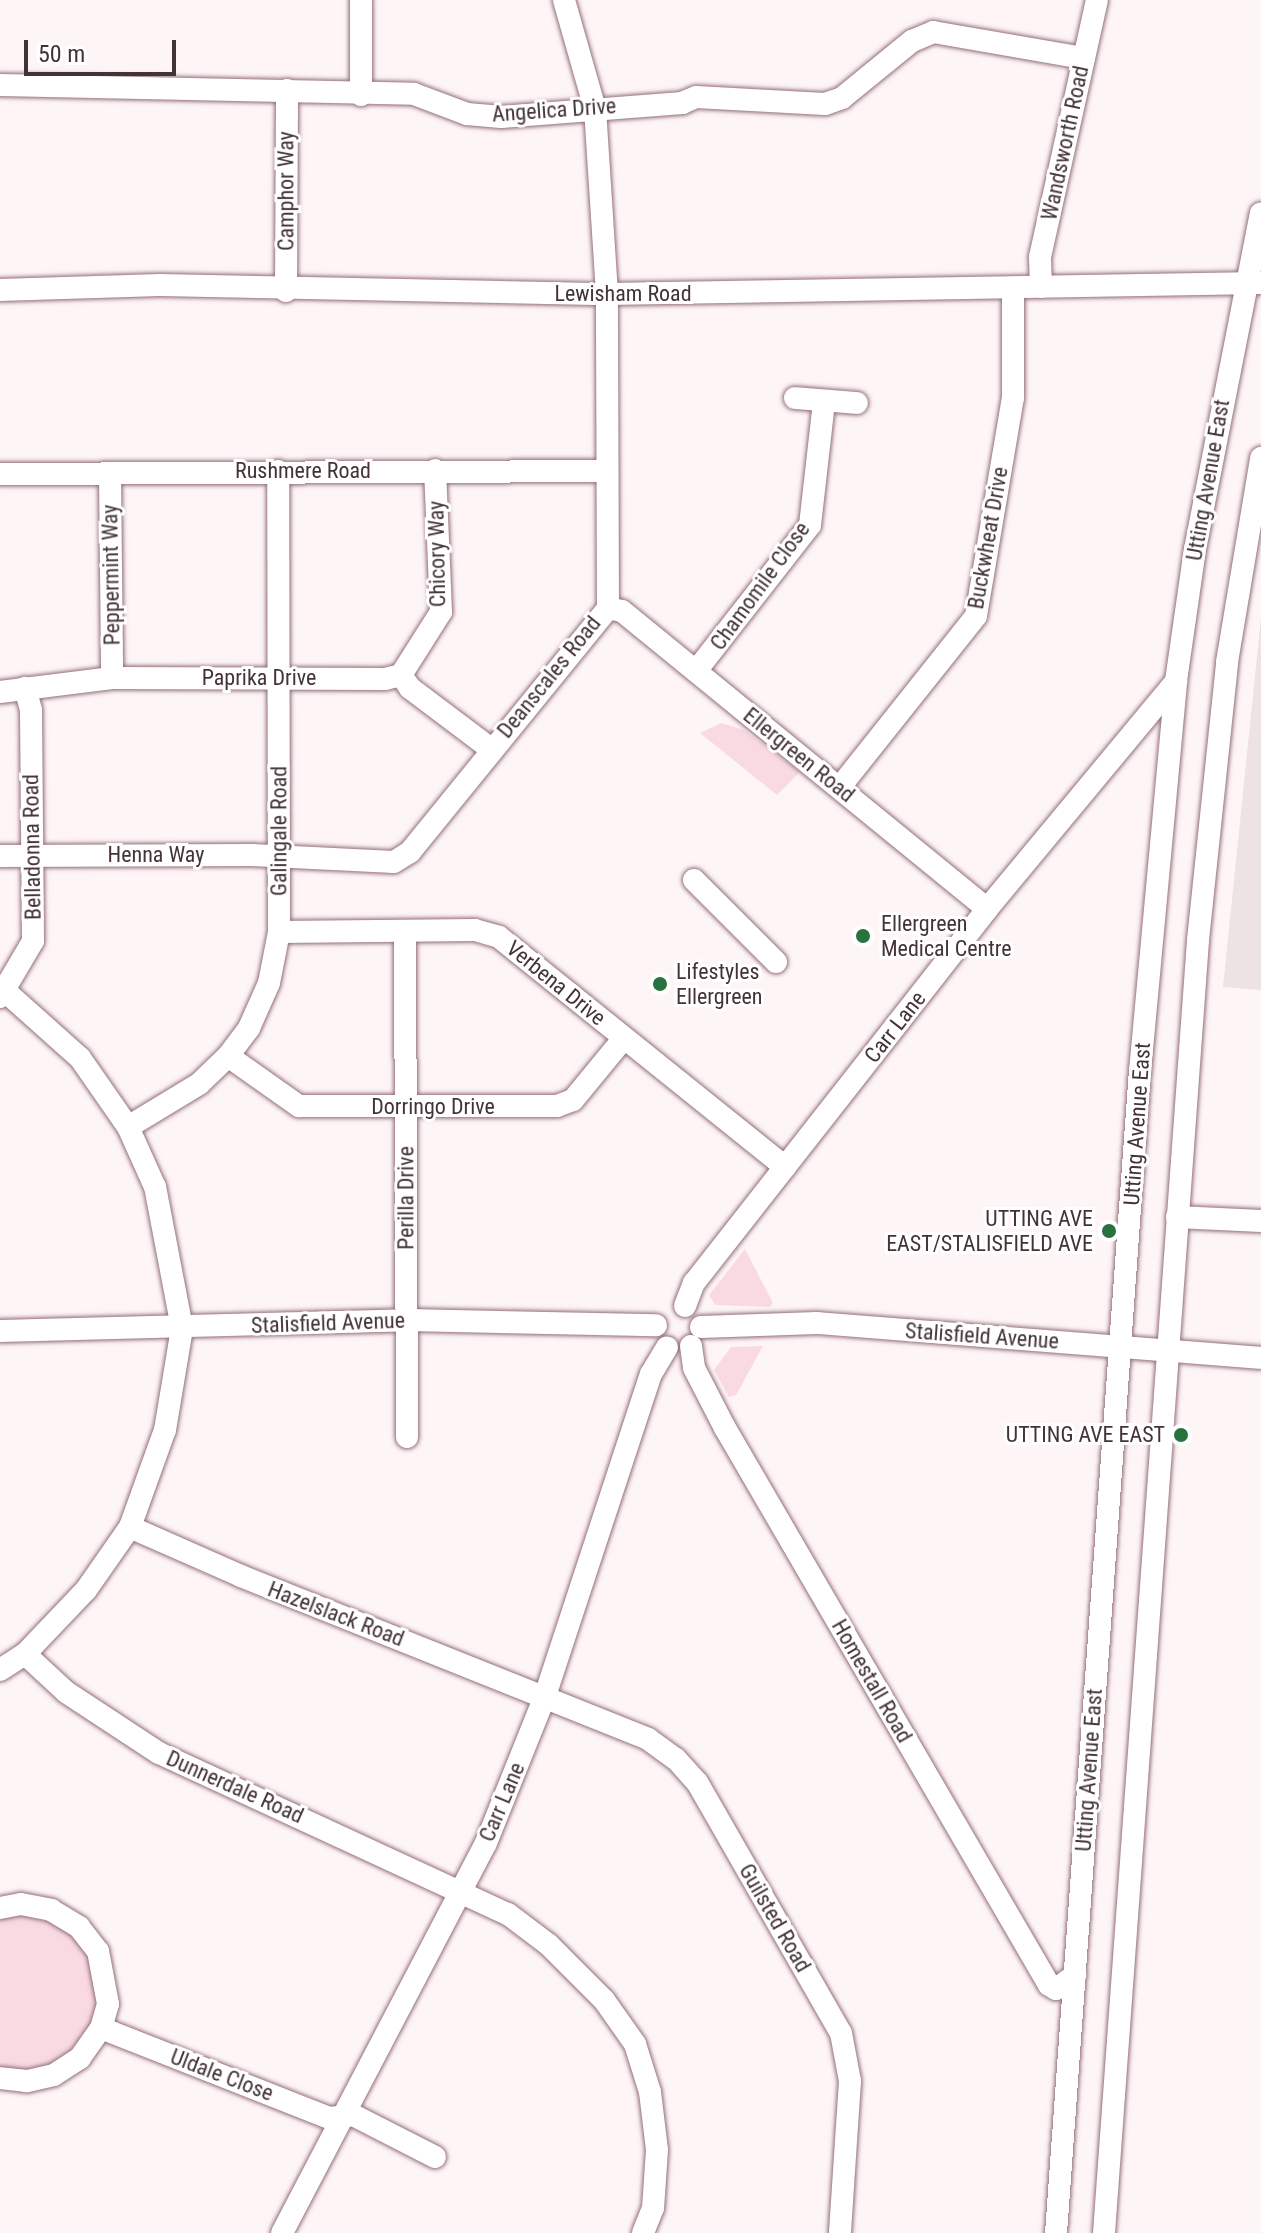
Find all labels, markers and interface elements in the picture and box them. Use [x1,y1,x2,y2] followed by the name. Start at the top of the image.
[28,24,180,74] scale bar
[38,40,85,68] text: 50 m
[1036,63,1094,223] street label: Wandsworth Road
[491,92,617,128] street label: Angelica Drive
[273,131,299,251] street label: Camphor Way
[554,281,692,307] street label: Lewisham Road
[1181,397,1235,563] street label: Utting Avenue East
[235,458,371,484] street label: Rushmere Road
[963,465,1013,611] street label: Buckwheat Drive
[423,501,451,607] street label: Chicory Way
[97,504,125,646] street label: Peppermint Way
[705,517,815,655] street label: Chamomile Close
[492,611,606,743] street label: Deanscales Road
[202,665,316,691] street label: Paprika Drive
[738,702,860,808] street label: Ellergreen Road
[266,766,292,896] street label: Galingale Road
[18,774,46,920] street label: Belladonna Road
[108,842,204,868] street label: Henna Way
[881,910,1011,962] place label: Ellergreen Medical Centre
[852,925,874,947] marker: Ellergreen Medical Centre
[501,935,611,1031] street label: Verbena Drive
[676,958,762,1010] place label: Lifestyles Ellergreen
[651,975,669,993] marker: Lifestyles Ellergreen
[859,986,931,1068] street label: Carr Lane
[1118,1042,1156,1206] street label: Utting Avenue East
[371,1094,495,1120] street label: Dorringo Drive
[393,1146,419,1250] street label: Perilla Drive
[886,1205,1093,1256] place label: UTTING AVE EAST/STALISFIELD AVE
[1100,1222,1118,1240] marker: UTTING AVE EAST/STALISFIELD AVE
[251,1307,405,1339] street label: Stalisfield Avenue
[904,1317,1060,1355] street label: Stalisfield Avenue
[1006,1422,1165,1448] place label: UTTING AVE EAST
[1172,1426,1190,1444] marker: UTTING AVE EAST
[264,1576,408,1652] street label: Hazelslack Road
[826,1615,918,1747] street label: Homestall Road
[1070,1688,1108,1852] street label: Utting Avenue East
[162,1745,308,1829] street label: Dunnerdale Road
[474,1758,530,1846] street label: Carr Lane
[733,1859,817,1977] street label: Guilsted Road
[167,2043,277,2107] street label: Uldale Close

